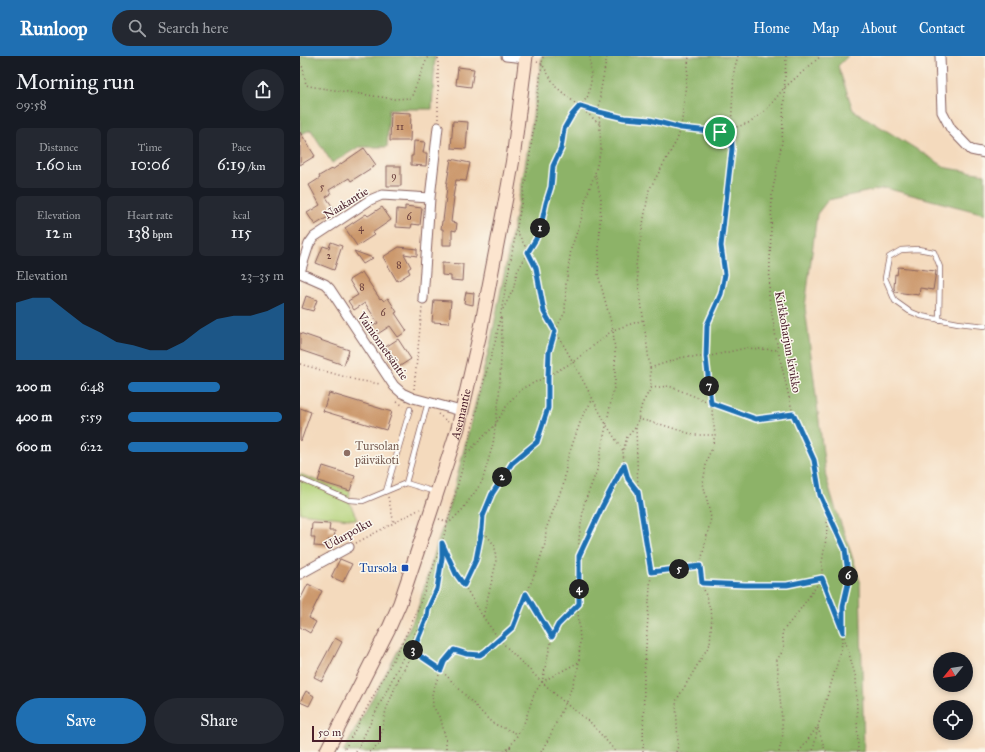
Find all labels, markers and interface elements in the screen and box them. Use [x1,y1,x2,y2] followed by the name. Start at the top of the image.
[112,10,392,46] search box
[20,17,88,40] text: Runloop
[126,17,148,39] icon: search
[158,19,229,37] text: Search here
[753,20,790,37] text: Home
[812,20,839,37] text: Map
[861,20,897,37] text: About
[919,20,965,37] text: Contact
[16,68,135,95] text: Morning run
[242,69,284,111] button: share
[16,97,47,113] text: 09:58
[703,115,737,149] pin
[396,121,404,133] house number: 11
[709,121,731,143] icon: arrive
[39,141,78,154] text: Distance
[138,141,162,154] text: Time
[231,141,251,154] text: Pace
[36,154,65,175] text: 1.60
[130,154,170,175] text: 10:06
[217,154,246,175] text: 6:19
[65,160,81,173] text: km
[246,160,266,173] text: /km
[391,170,397,182] house number: 9
[320,181,325,193] house number: 5
[321,184,371,222] street label: Naakantie
[37,209,81,222] text: Elevation
[127,209,173,222] text: Heart rate
[233,209,250,222] text: kcal
[406,211,412,223] house number: 6
[530,218,550,238] pin: 1
[538,221,542,234] text: 1
[45,222,60,243] text: 12
[128,222,150,243] text: 138
[231,222,252,243] text: 115
[358,222,364,234] house number: 4
[60,228,72,241] text: m
[150,228,172,241] text: bpm
[327,250,332,262] house number: 2
[396,259,402,271] house number: 8
[16,268,68,284] text: Elevation
[241,268,284,284] text: 23–35 m
[359,281,365,293] house number: 8
[772,290,804,394] street label: Kirkkoharjun kivikko
[380,307,386,319] house number: 6
[354,309,411,382] street label: Vainiometsäntie
[699,376,719,396] pin: 7
[16,379,51,395] text: 200 m
[80,379,104,395] text: 6:48
[706,379,712,392] text: 7
[447,387,474,442] street label: Asemantie
[16,409,52,425] text: 400 m
[80,409,102,425] text: 5:59
[16,439,52,455] text: 600 m
[80,439,103,455] text: 6:22
[354,439,400,467] place label: Tursolan päiväkoti
[342,448,352,458] marker: Tursolan päiväkoti
[492,467,512,487] pin: 2
[499,470,505,483] text: 2
[322,515,375,553] street label: Udarpolku
[669,559,689,579] pin: 5
[359,561,398,575] place label: Tursola
[676,562,682,575] text: 5
[400,563,410,573] marker: Tursola
[838,566,858,586] pin: 6
[845,569,851,582] text: 6
[569,579,589,599] pin: 4
[576,582,582,595] text: 4
[403,640,423,660] pin: 3
[411,643,415,656] text: 3
[933,652,973,692] north arrow
[933,652,973,740] map controls
[16,698,146,744] button: Save
[154,698,284,744] button: Share
[933,700,973,740] button: locate
[312,724,381,743] scale bar
[318,726,341,739] text: 50 m

